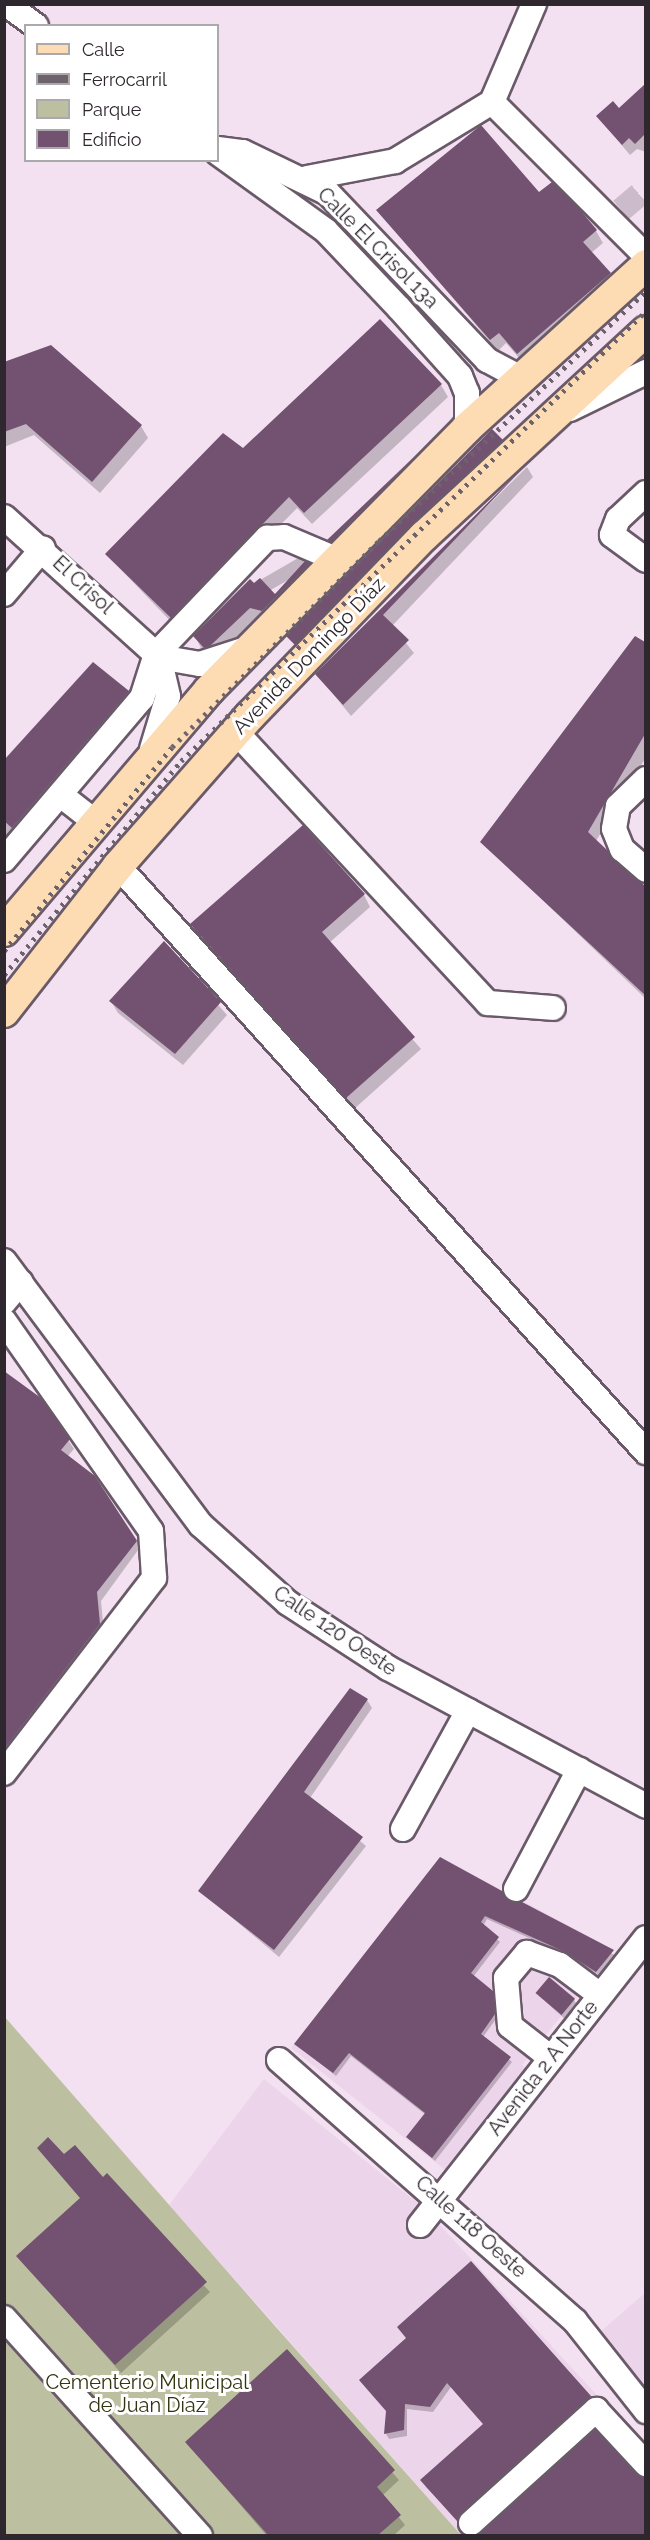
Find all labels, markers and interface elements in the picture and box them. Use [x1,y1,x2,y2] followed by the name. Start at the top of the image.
[24,24,219,162] legend
[82,39,125,60] text: Calle
[82,69,167,90] text: Ferrocarril
[82,99,141,120] text: Parque
[82,129,141,150] text: Edificio
[312,182,444,314] street label: Calle El Crisol 13a
[47,551,119,619] street label: El Crisol
[228,573,390,739] street label: Avenida Domingo Díaz
[269,1581,401,1681] street label: Calle 120 Oeste
[482,1995,604,2141] street label: Avenida 2 A Norte
[411,2171,531,2283] street label: Calle 118 Oeste
[45,2371,249,2418] park label: Cementerio Municipal de Juan Díaz

